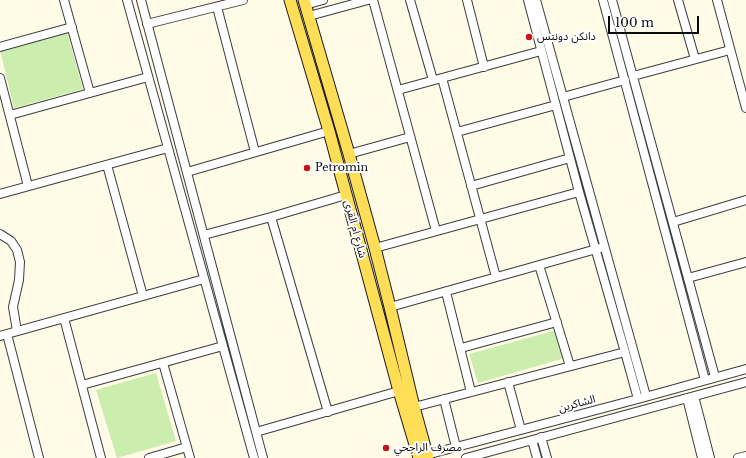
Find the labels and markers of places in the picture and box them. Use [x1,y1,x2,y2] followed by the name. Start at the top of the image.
[537,30,596,44] place label: دانكن دونتس
[524,32,534,42] marker: دانكن دونتس
[315,161,368,175] place label: Petromin
[302,163,312,173] marker: Petromin
[394,441,462,455] place label: مصرف الراجحي
[381,443,391,453] marker: مصرف الراجحي

